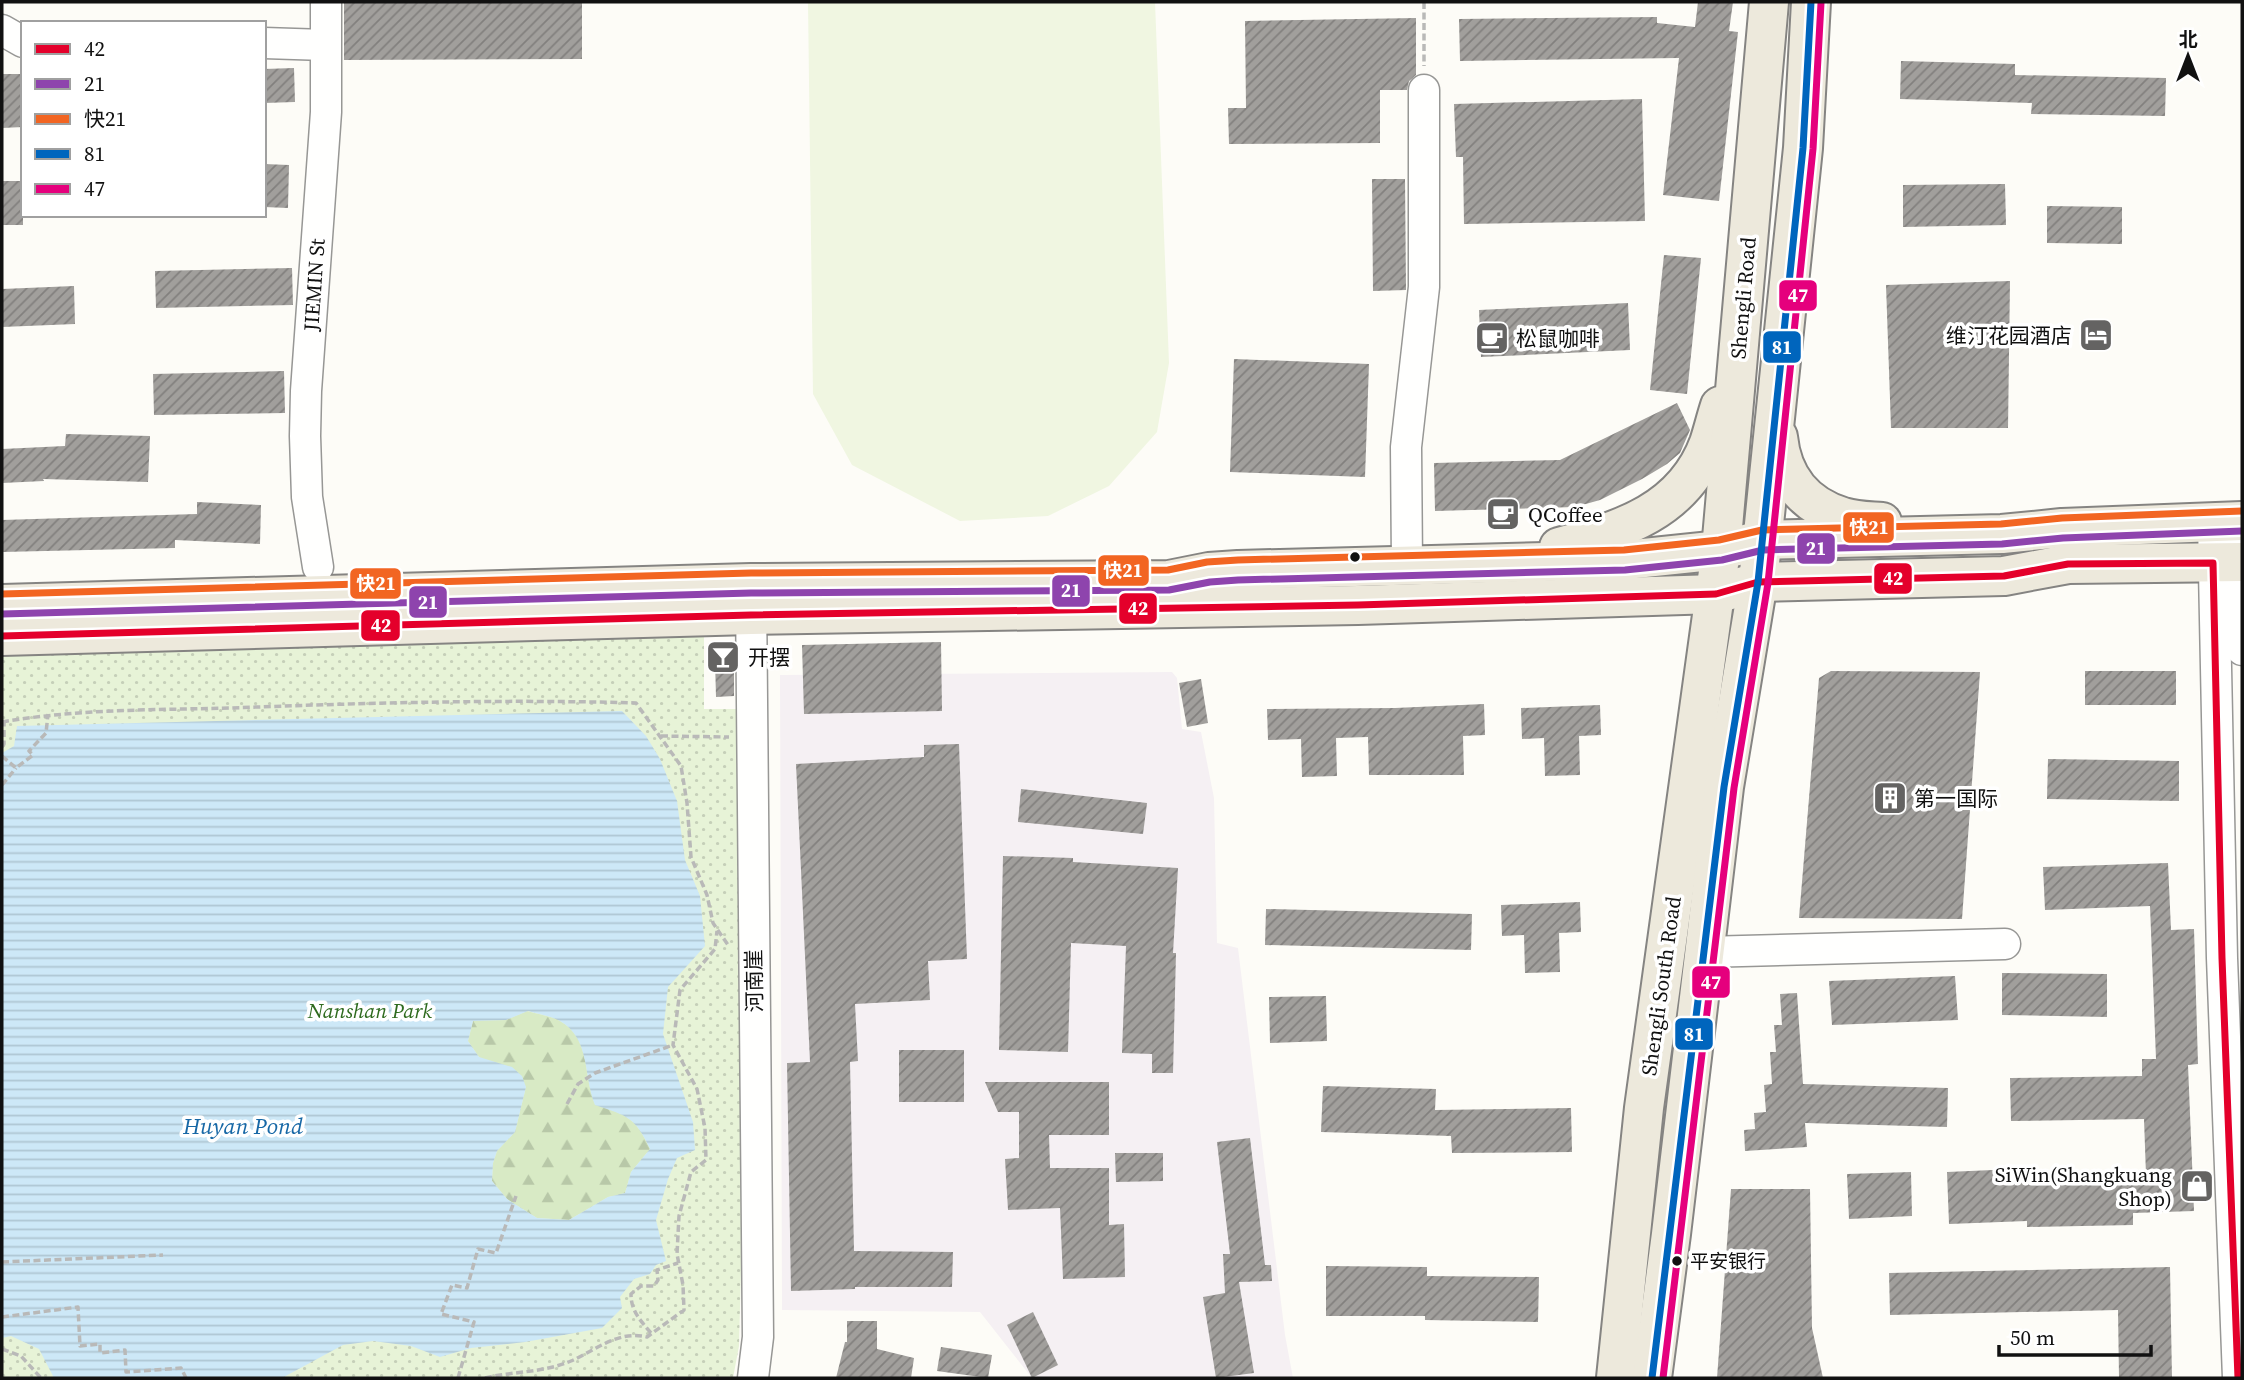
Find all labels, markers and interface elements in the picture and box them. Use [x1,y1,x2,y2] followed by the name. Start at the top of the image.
[21,21,266,217] legend
[2153,21,2223,91] north arrow
[2178,26,2198,52] text: 北
[84,34,105,63] text: 42
[84,69,105,98] text: 21
[84,104,126,133] text: 快21
[84,139,105,168] text: 81
[84,174,105,203] text: 47
[1723,236,1763,360] street label: Shengli Road
[296,238,332,333] street label: JIEMIN St
[1778,279,1818,312] line badge: 47
[1788,282,1808,308] text: 47
[2077,316,2115,354] hotel icon: 维汀花园酒店
[1473,319,1511,357] cafe icon: 松鼠咖啡
[1946,321,2072,350] place label: 维汀花园酒店
[1516,324,1600,353] place label: 松鼠咖啡
[1762,330,1802,364] line badge: 81
[1772,334,1792,360] text: 81
[1484,495,1522,533] cafe icon: QCoffee
[1528,500,1603,529] place label: QCoffee
[1842,511,1895,544] line badge: 快21
[1849,514,1889,540] text: 快21
[1796,532,1836,565] line badge: 21
[1806,535,1826,561] text: 21
[1348,550,1362,564] unlabelled marker
[1097,554,1150,587] line badge: 快21
[1103,557,1143,583] text: 快21
[1873,562,1913,595] line badge: 42
[1883,565,1903,591] text: 42
[349,567,402,600] line badge: 快21
[356,570,396,596] text: 快21
[1051,574,1091,608] line badge: 21
[1061,577,1081,603] text: 21
[408,585,448,619] line badge: 21
[418,589,438,615] text: 21
[1118,592,1158,625] line badge: 42
[1128,595,1148,621] text: 42
[360,609,401,642] line badge: 42
[371,612,391,638] text: 42
[704,638,742,676] bar icon: 开摆
[748,643,790,672] place label: 开摆
[1871,779,1909,817] building icon: 第一国际
[1914,784,1998,813] place label: 第一国际
[1634,894,1688,1078] street label: Shengli South Road
[739,949,769,1013] street label: 河南崖
[1691,965,1731,999] line badge: 47
[1701,969,1721,995] text: 47
[307,996,432,1025] park label: Nanshan Park
[1674,1017,1714,1051] line badge: 81
[1684,1021,1704,1047] text: 81
[182,1110,303,1142] water label: Huyan Pond
[1995,1160,2172,1213] place label: SiWin(Shangkuang Shop)
[2178,1167,2216,1205] shop icon: SiWin(Shangkuang Shop)
[1690,1248,1766,1274] place label: 平安银行
[1670,1254,1684,1268] marker: 平安银行
[1999,1314,2151,1358] scale bar
[2010,1323,2055,1352] text: 50 m

